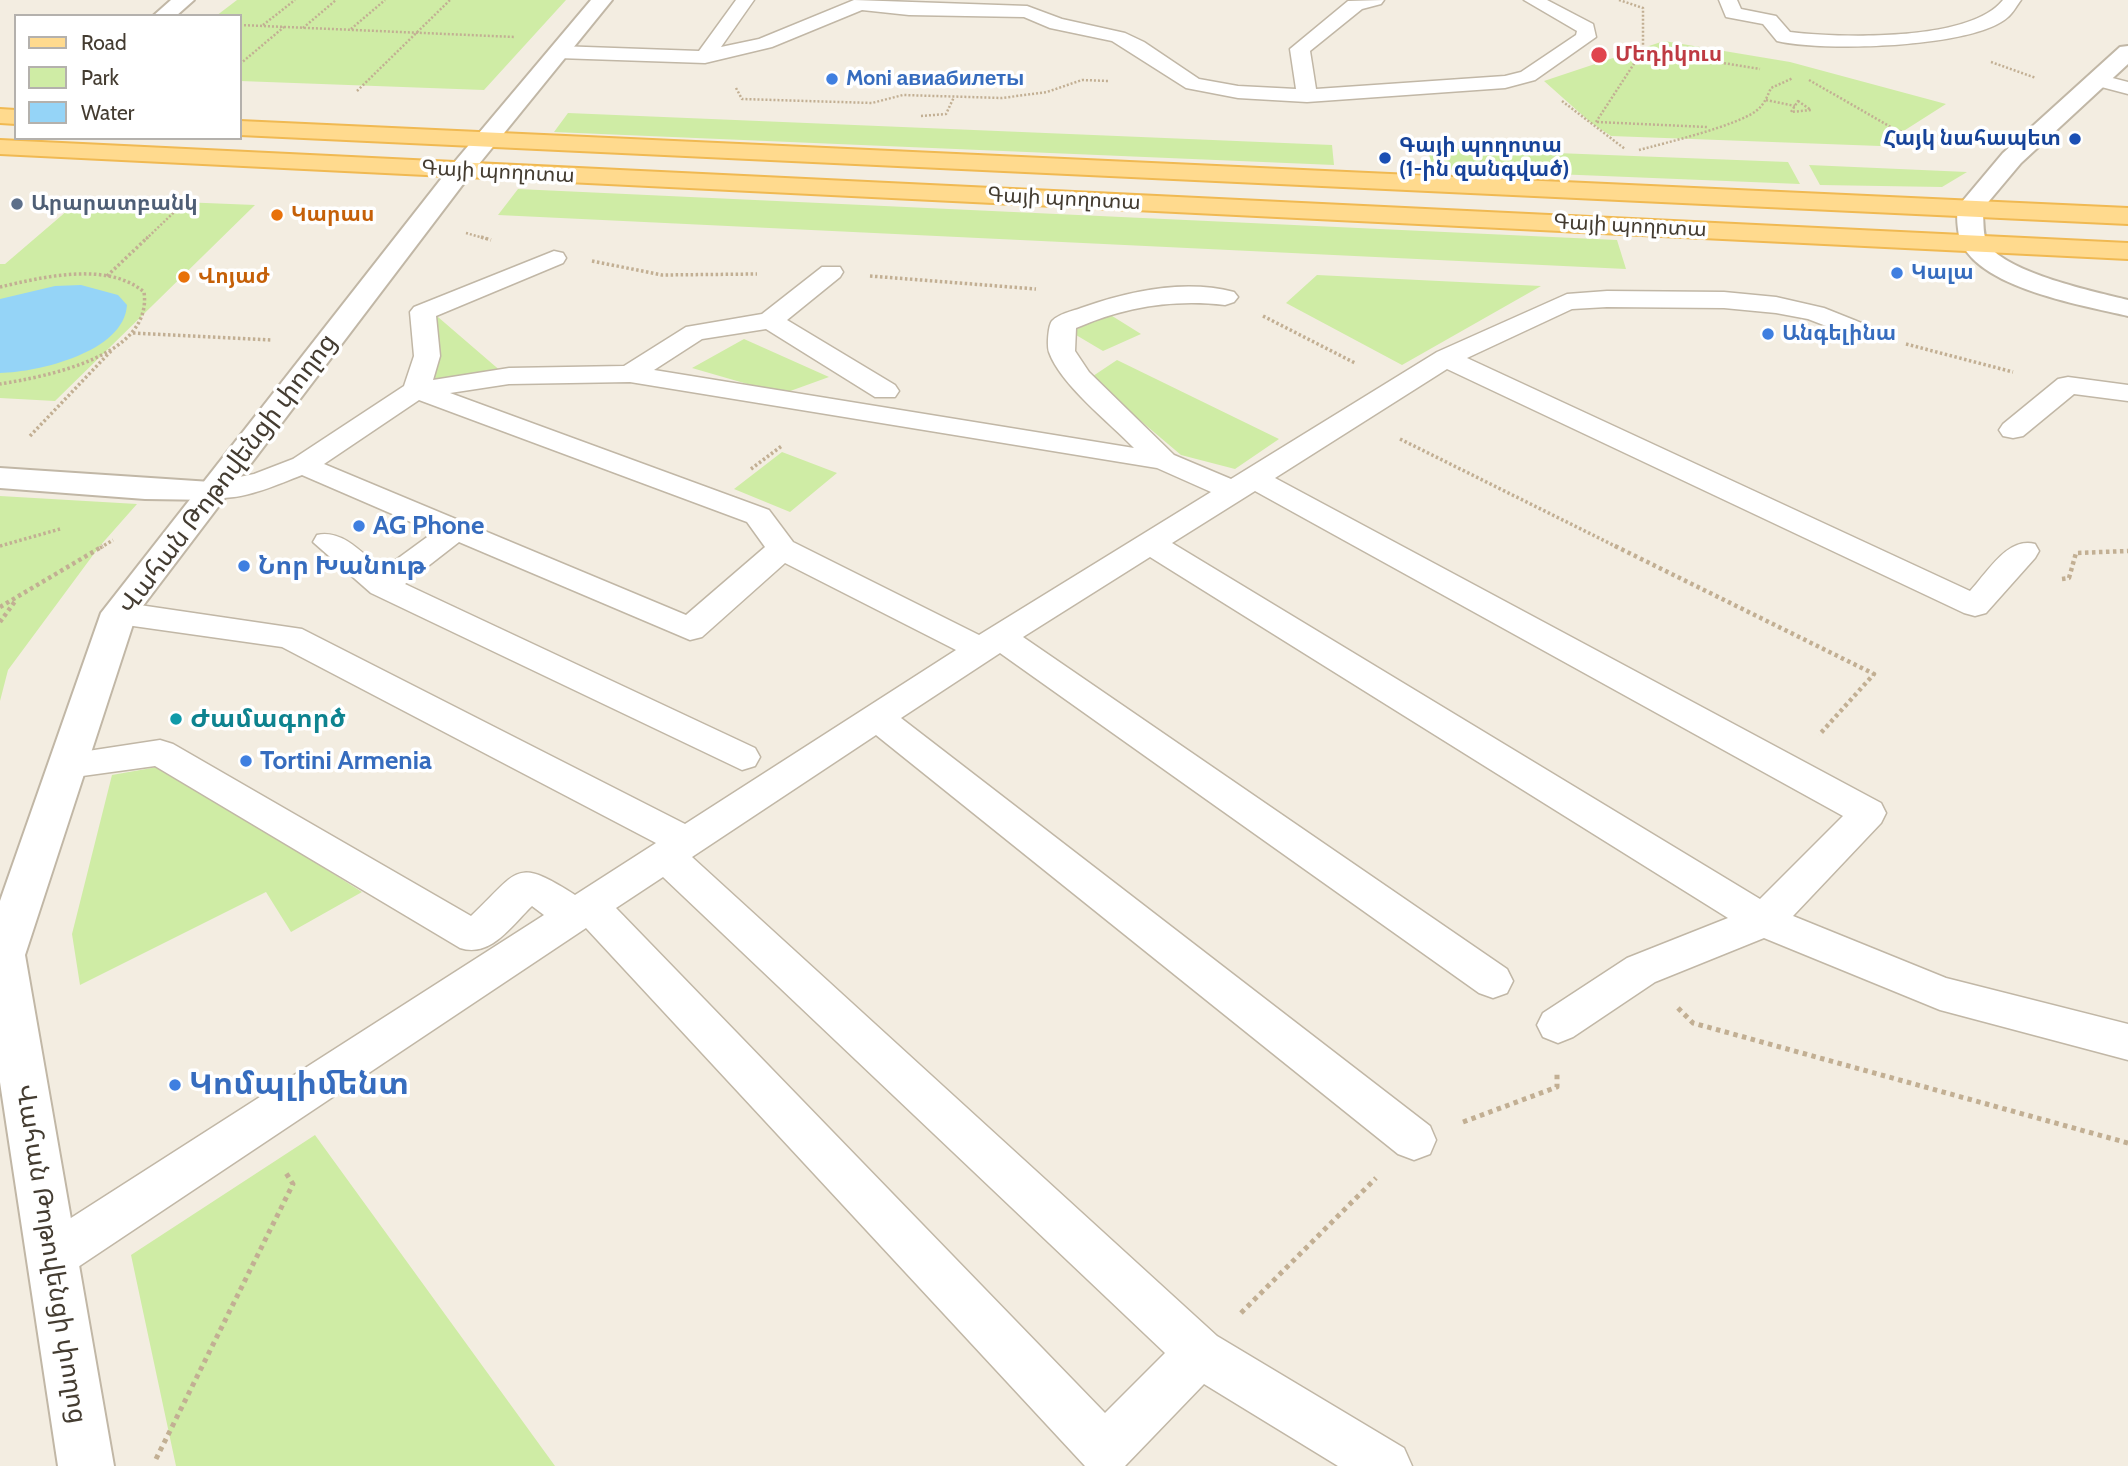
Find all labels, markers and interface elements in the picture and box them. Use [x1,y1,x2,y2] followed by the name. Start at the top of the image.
[14,14,242,140] legend
[81,30,127,55] text: Road
[1615,42,1722,68] place label: Մեդիկուս
[1589,45,1609,65] marker: Մեդիկուս
[81,65,119,90] text: Park
[846,66,1024,92] place label: Moni авиабилеты
[824,71,840,87] marker: Moni авиабилеты
[81,100,134,125] text: Water
[1883,126,2061,152] place label: Հայկ նահապետ
[2067,131,2083,147] marker: Հայկ նահապետ
[1399,133,1569,183] place label: Գայի պողոտա (1-ին զանգված)
[1377,150,1393,166] marker: Գայի պողոտա (1-ին զանգված)
[421,155,575,189] street label: Գայի պողոտա
[987,182,1141,216] street label: Գայի պողոտա
[31,191,198,217] place label: Արարատբանկ
[9,196,25,212] marker: Արարատբանկ
[291,202,374,228] place label: Կարաս
[269,207,285,223] marker: Կարաս
[1553,209,1707,243] street label: Գայի պողոտա
[1911,260,1974,286] place label: Կալա
[198,264,270,290] place label: Վոյաժ
[1889,265,1905,281] marker: Կալա
[176,269,192,285] marker: Վոյաժ
[1782,321,1896,347] place label: Անգելինա
[1760,326,1776,342] marker: Անգելինա
[112,328,344,620] street label: Վահան Թոթովենցի փողոց
[373,510,484,542] place label: AG Phone
[351,518,367,534] marker: AG Phone
[258,550,426,582] place label: Նոր Խանութ
[236,558,252,574] marker: Նոր Խանութ
[190,703,346,735] place label: Ժամագործ
[168,711,184,727] marker: Ժամագործ
[260,745,432,777] place label: Tortini Armenia
[238,753,254,769] marker: Tortini Armenia
[189,1066,409,1104] place label: Կոմպլիմենտ
[167,1077,183,1093] marker: Կոմպլիմենտ
[9,1082,93,1426] street label: Վահան Թոթովենցի փողոց

